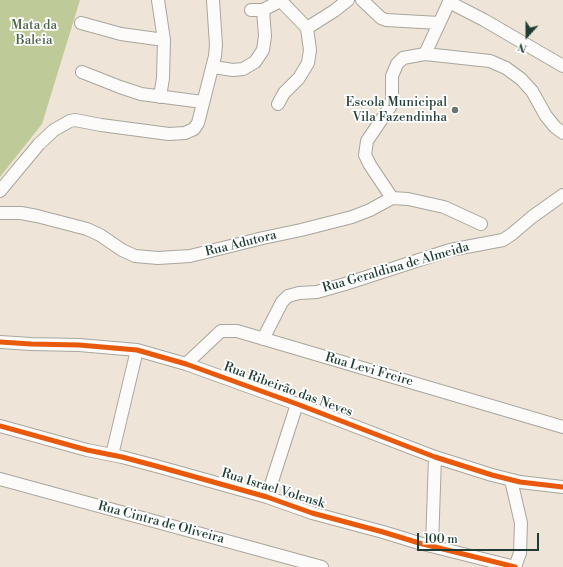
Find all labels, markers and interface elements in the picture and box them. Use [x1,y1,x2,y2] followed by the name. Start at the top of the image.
[507,16,547,56] north arrow
[11,18,57,49] park label: Mata da Baleia
[516,39,529,55] text: N
[346,95,447,126] place label: Escola Municipal Vila Fazendinha
[450,105,460,115] marker: Escola Municipal Vila Fazendinha
[204,228,278,260] street label: Rua Adutora
[321,240,471,296] street label: Rua Geraldina de Almeida
[323,350,415,390] street label: Rua Levi Freire
[221,359,355,421] street label: Rua Ribeirão das Neves
[219,466,327,512] street label: Rua Israel Volensk
[96,499,226,547] street label: Rua Cintra de Oliveira
[419,525,541,551] scale bar
[424,532,458,547] text: 100 m

